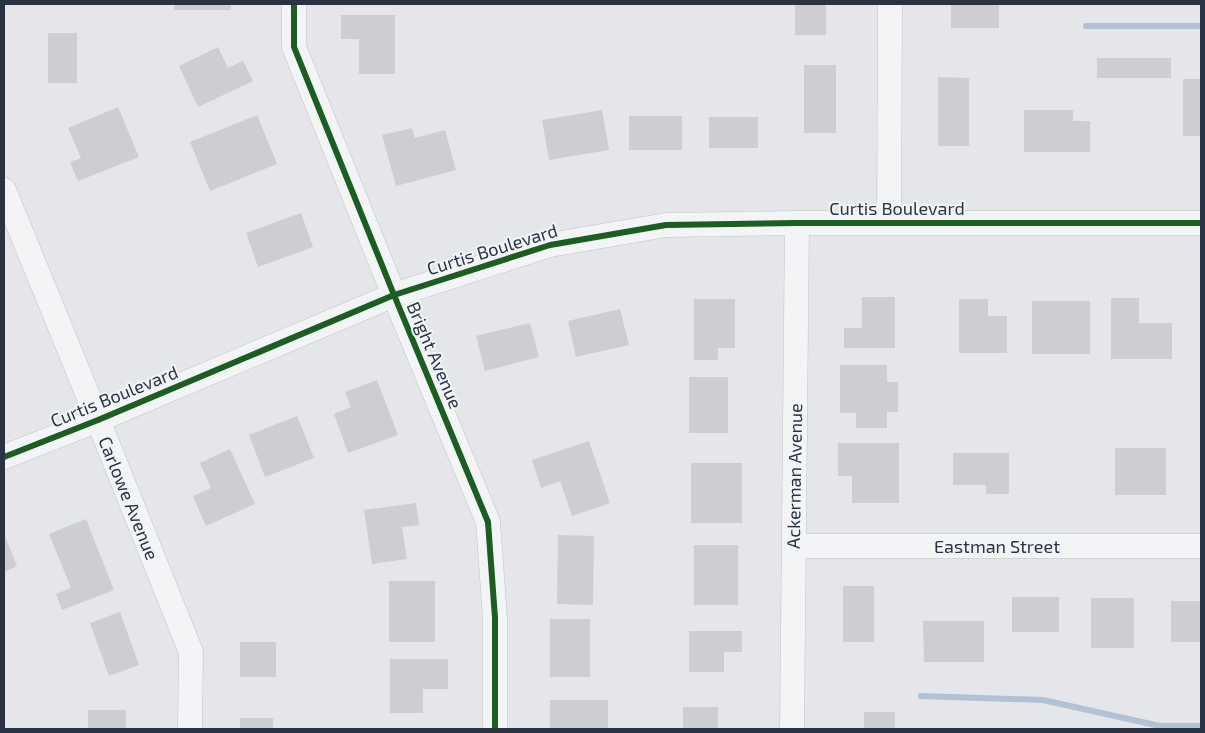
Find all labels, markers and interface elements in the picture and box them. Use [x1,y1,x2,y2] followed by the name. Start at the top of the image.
[829,197,965,219] street label: Curtis Boulevard
[424,219,560,279] street label: Curtis Boulevard
[403,298,467,412] street label: Bright Avenue
[47,360,181,432] street label: Curtis Boulevard
[782,403,806,549] street label: Ackerman Avenue
[94,433,164,563] street label: Carlowe Avenue
[934,535,1060,557] street label: Eastman Street

